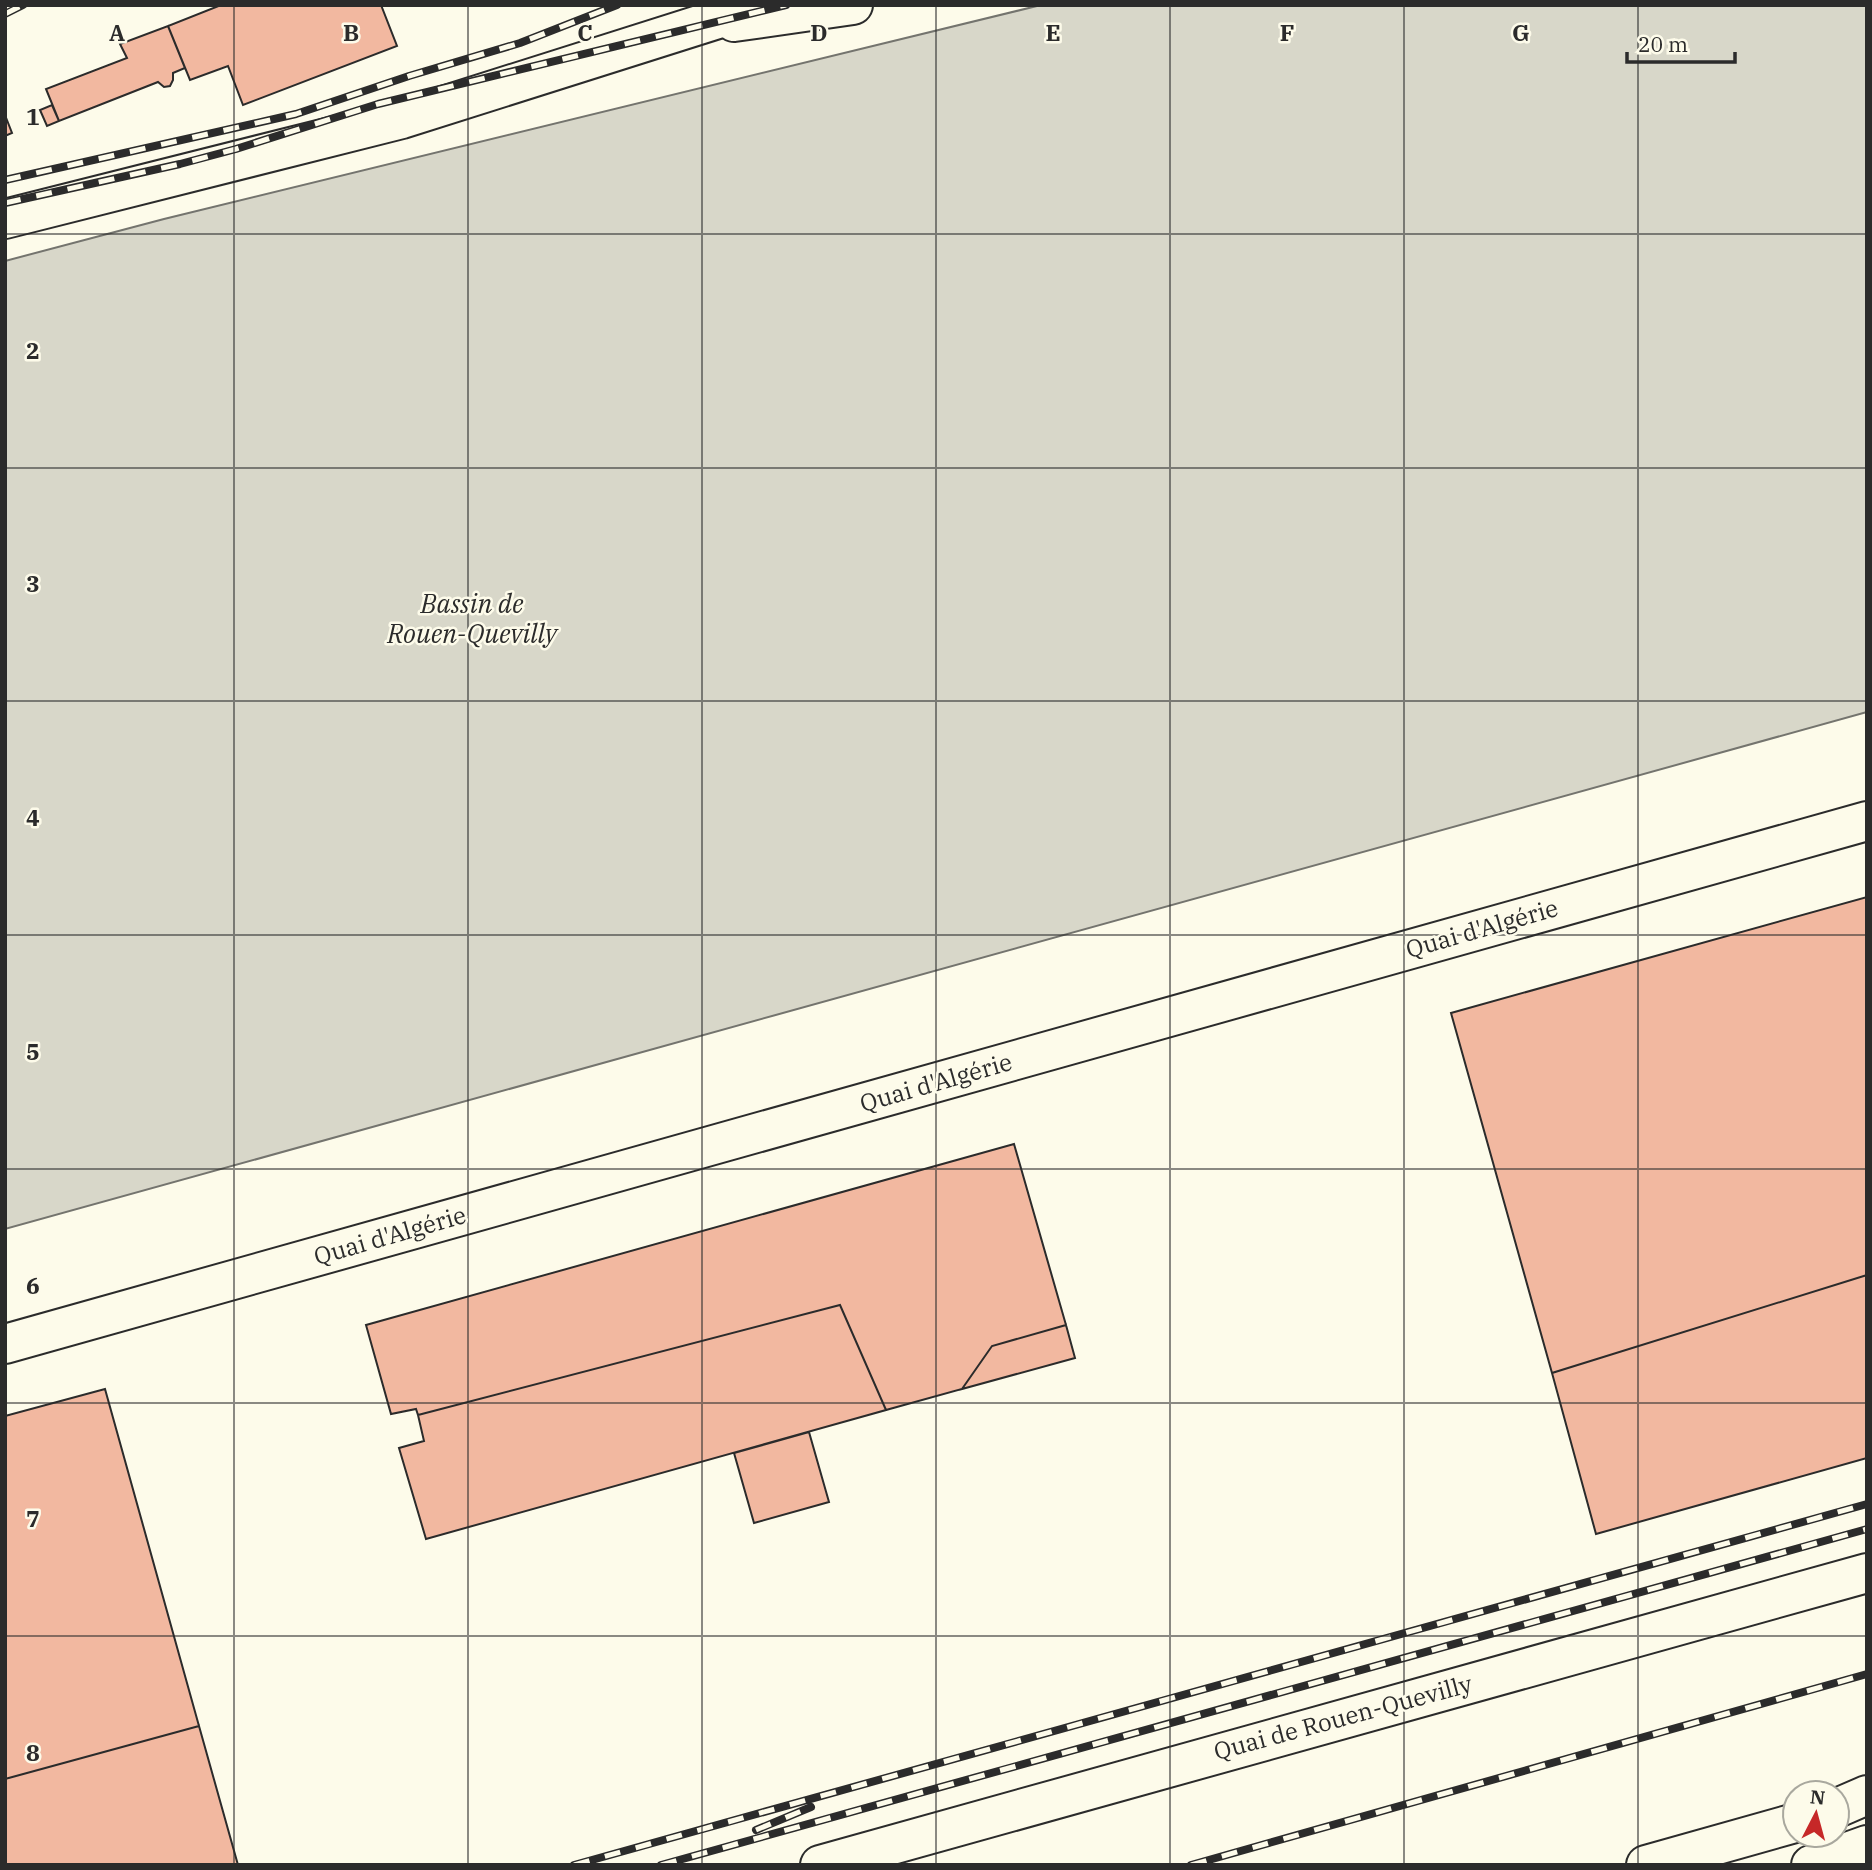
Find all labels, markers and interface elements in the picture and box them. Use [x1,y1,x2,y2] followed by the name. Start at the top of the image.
[109,17,125,47] text: A
[343,17,359,47] text: B
[577,17,593,47] text: C
[810,17,828,47] text: D
[1045,17,1061,47] text: E
[1280,17,1294,47] text: F
[1512,17,1530,47] text: G
[1627,21,1736,65] scale bar
[1638,30,1688,58] text: 20 m
[26,101,40,131] text: 1
[26,335,40,365] text: 2
[26,568,40,598] text: 3
[386,586,559,650] water label: Bassin de Rouen-Quevilly
[26,802,40,832] text: 4
[1402,891,1561,965] street label: Quai d'Algérie
[26,1036,40,1066] text: 5
[856,1045,1015,1119] street label: Quai d'Algérie
[310,1198,469,1272] street label: Quai d'Algérie
[26,1270,40,1300] text: 6
[26,1503,40,1533] text: 7
[1210,1667,1476,1767] street label: Quai de Rouen-Quevilly
[26,1737,40,1767] text: 8
[1781,1779,1851,1849] north arrow
[1809,1784,1827,1810] text: N

